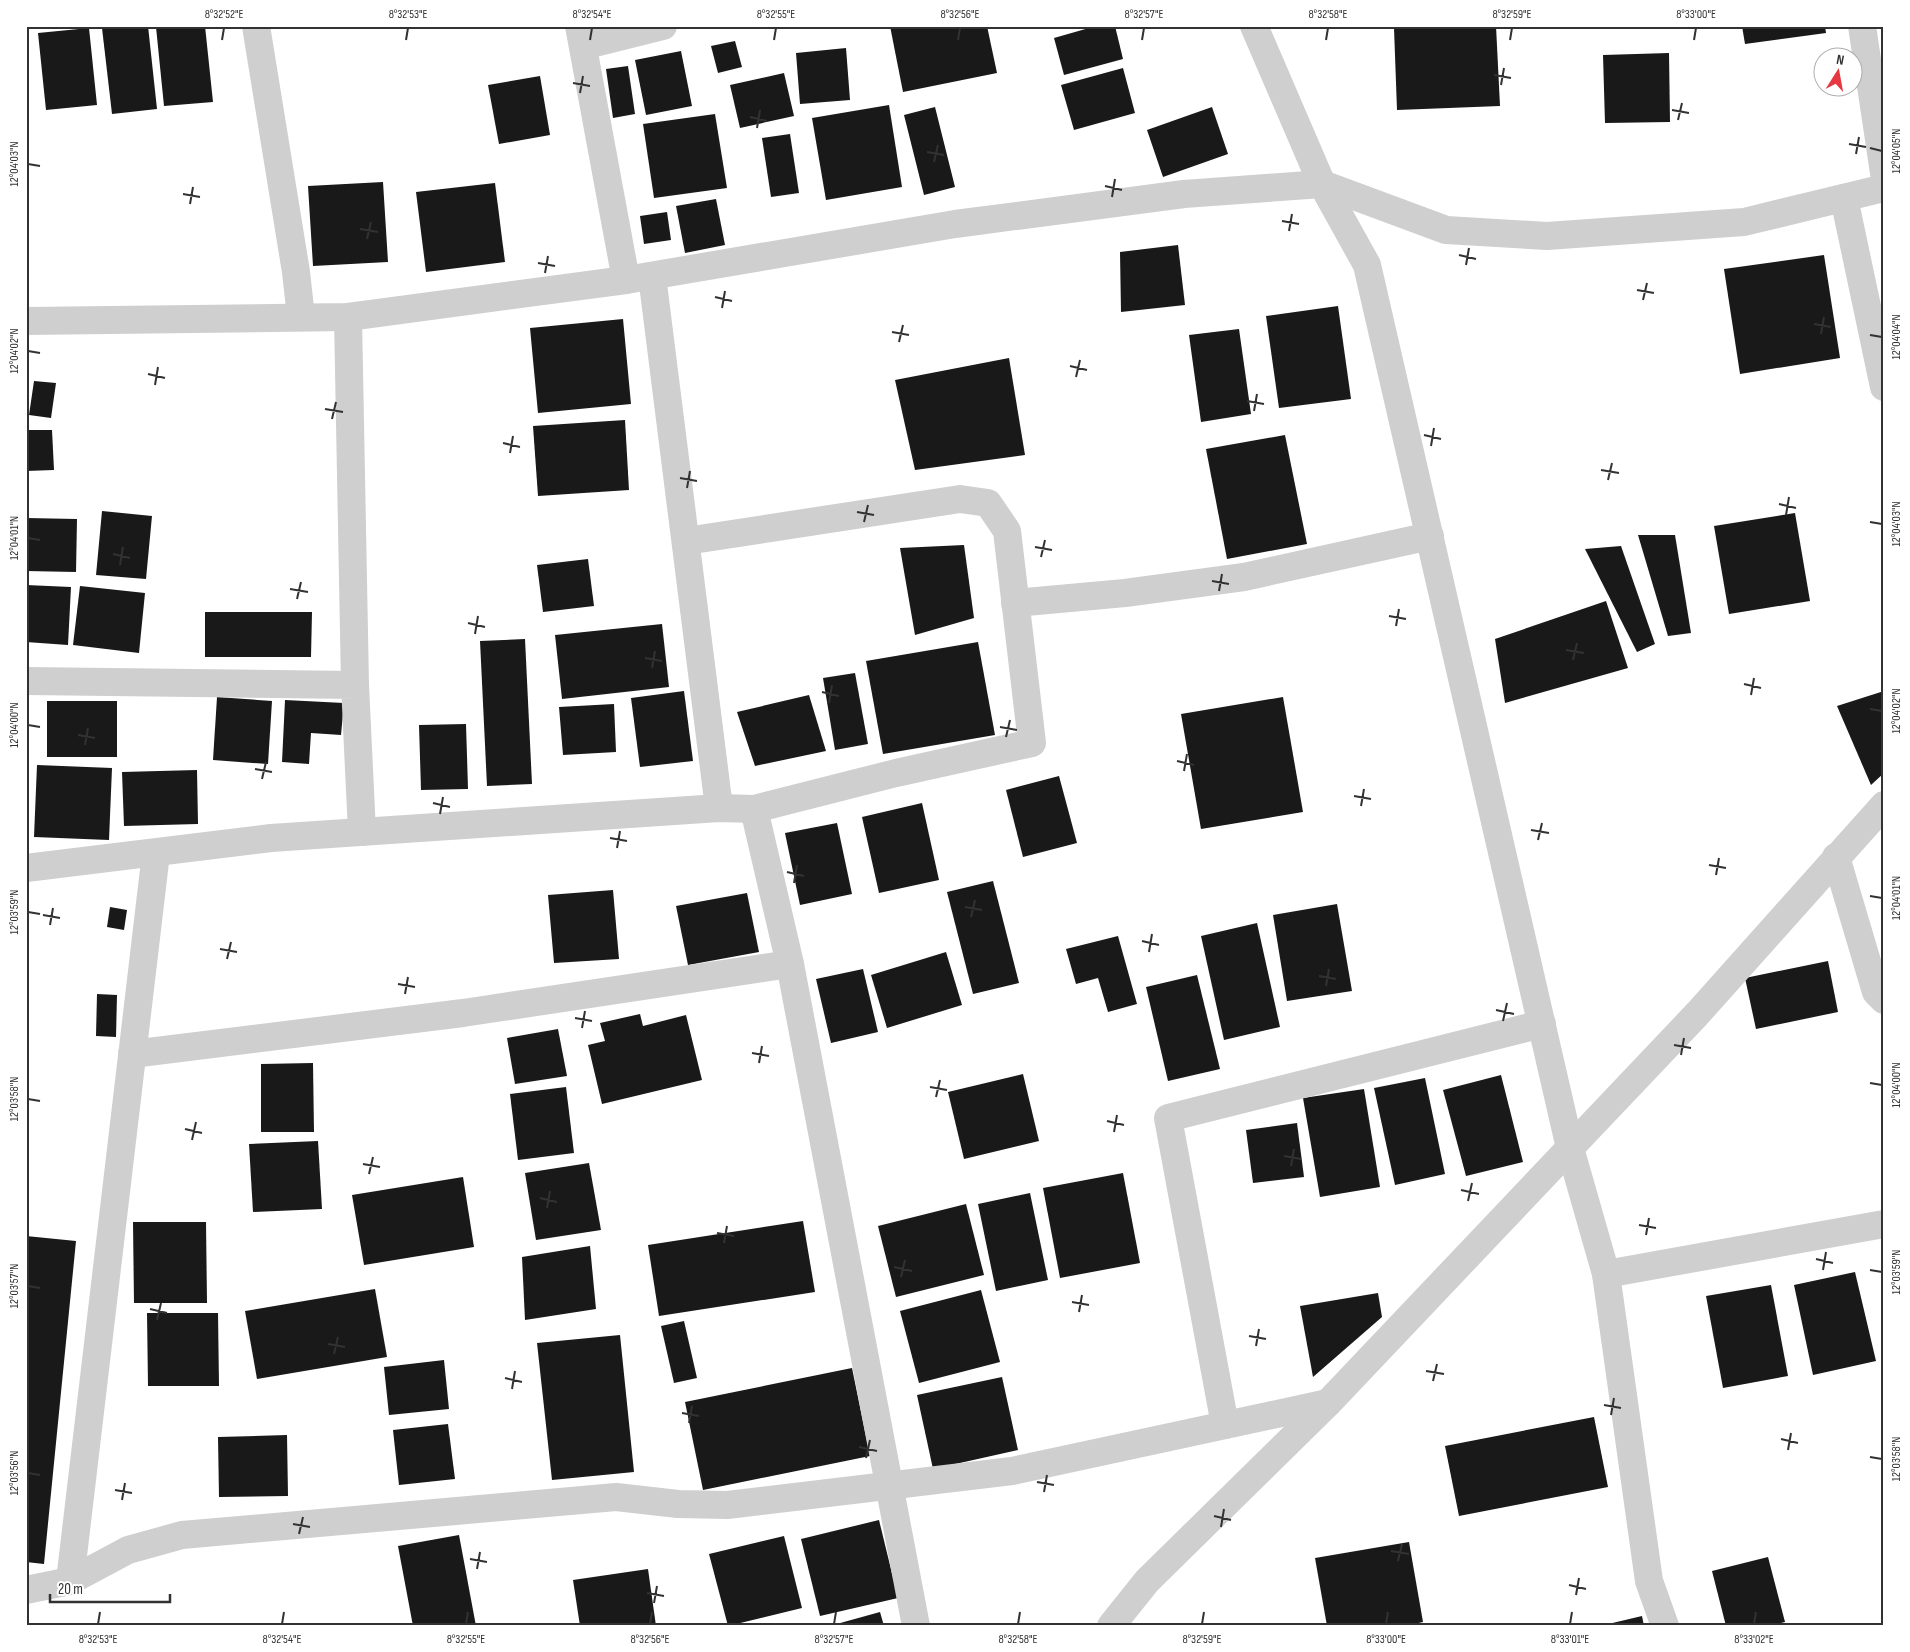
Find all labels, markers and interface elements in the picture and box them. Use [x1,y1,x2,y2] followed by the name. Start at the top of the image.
[205,7,243,22] text: 8°32'52"E
[389,7,427,22] text: 8°32'53"E
[573,7,611,22] text: 8°32'54"E
[757,7,795,22] text: 8°32'55"E
[940,7,980,22] text: 8°32'56"E
[1125,7,1163,22] text: 8°32'57"E
[1309,7,1348,22] text: 8°32'58"E
[1492,7,1532,22] text: 8°32'59"E
[1676,7,1716,22] text: 8°33'00"E
[1812,48,1862,98] north arrow
[1835,51,1846,69] text: N
[1889,129,1904,173] text: 12°04'05"N
[7,141,22,187] text: 12°04'03"N
[1889,314,1904,360] text: 12°04'04"N
[7,328,22,374] text: 12°04'02"N
[1889,501,1904,547] text: 12°04'03"N
[7,516,22,560] text: 12°04'01"N
[1889,688,1904,734] text: 12°04'02"N
[7,702,22,748] text: 12°04'00"N
[1889,876,1904,920] text: 12°04'01"N
[7,890,22,934] text: 12°03'59"N
[1889,1062,1904,1108] text: 12°04'00"N
[7,1077,22,1121] text: 12°03'58"N
[1889,1250,1904,1294] text: 12°03'59"N
[7,1264,22,1308] text: 12°03'57"N
[1889,1437,1904,1481] text: 12°03'58"N
[7,1451,22,1495] text: 12°03'56"N
[50,1572,170,1604] scale bar
[58,1580,83,1599] text: 20 m
[79,1632,117,1647] text: 8°32'53"E
[263,1632,301,1647] text: 8°32'54"E
[447,1632,485,1647] text: 8°32'55"E
[630,1632,670,1647] text: 8°32'56"E
[815,1632,853,1647] text: 8°32'57"E
[999,1632,1038,1647] text: 8°32'58"E
[1182,1632,1222,1647] text: 8°32'59"E
[1366,1632,1406,1647] text: 8°33'00"E
[1551,1632,1589,1647] text: 8°33'01"E
[1734,1632,1774,1647] text: 8°33'02"E

